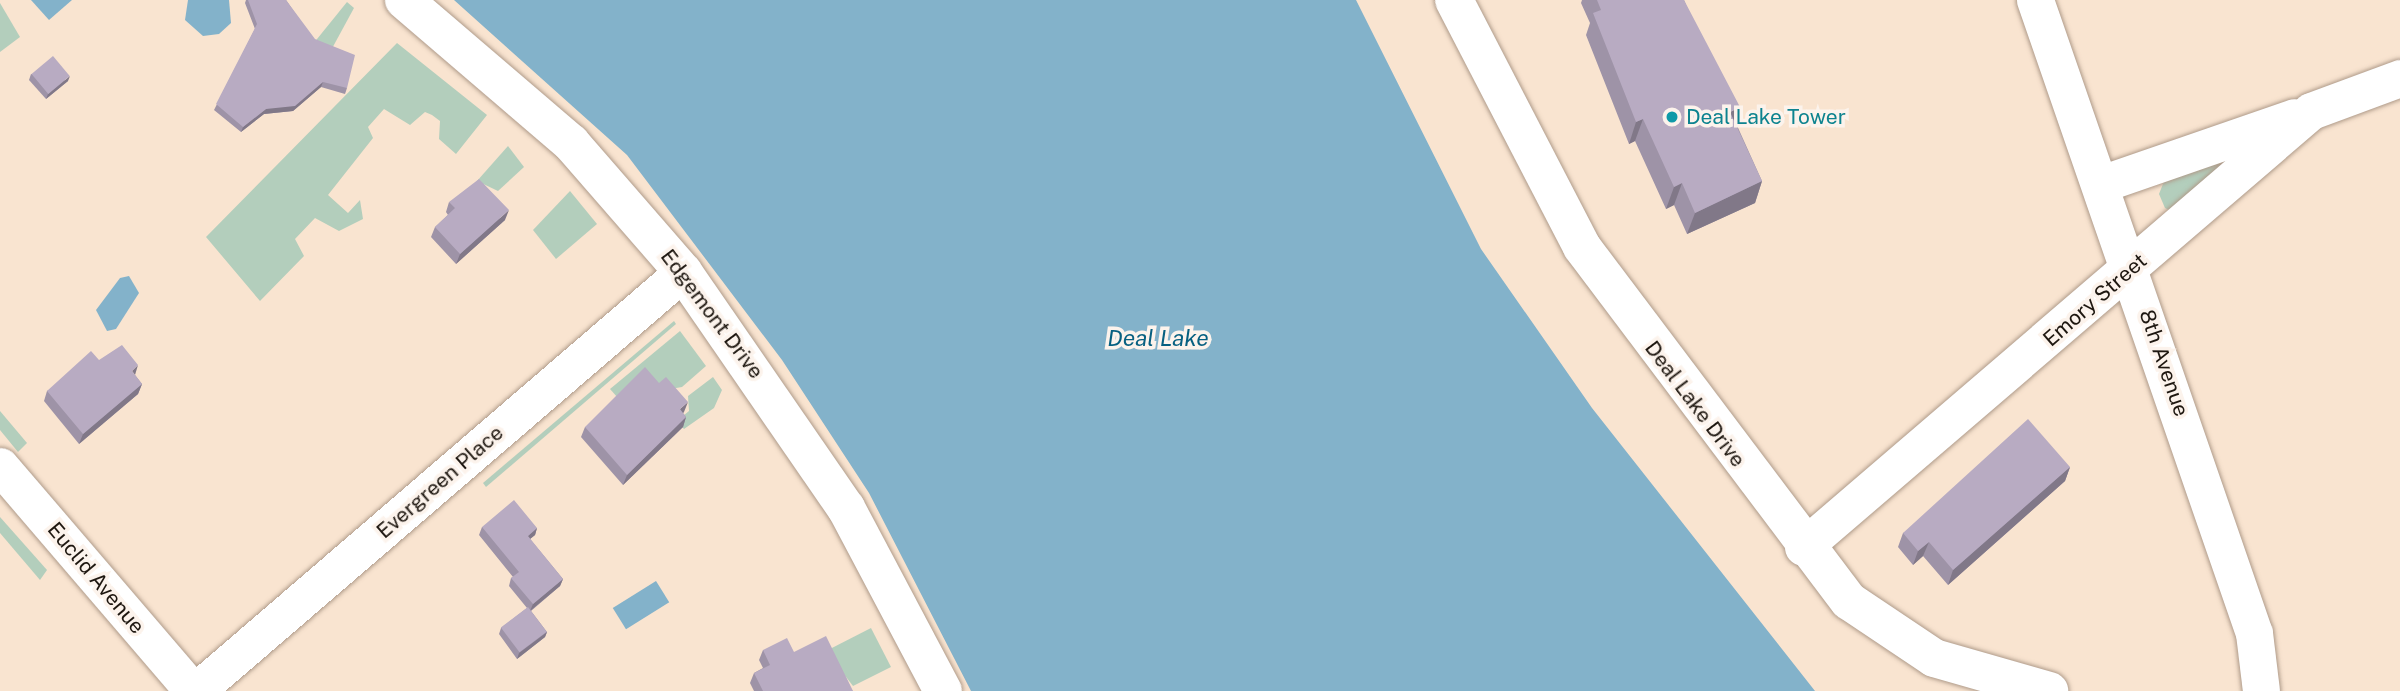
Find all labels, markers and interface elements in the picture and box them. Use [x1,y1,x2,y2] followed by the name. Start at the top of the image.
[1686,104,1846,130] place label: Deal Lake Tower
[1664,109,1680,125] marker: Deal Lake Tower
[655,244,769,384] street label: Edgemont Drive
[2038,248,2152,352] street label: Emory Street
[2134,306,2194,420] street label: 8th Avenue
[1107,324,1209,352] water label: Deal Lake
[1639,336,1751,472] street label: Deal Lake Drive
[372,420,508,544] street label: Evergreen Place
[42,517,150,639] street label: Euclid Avenue

